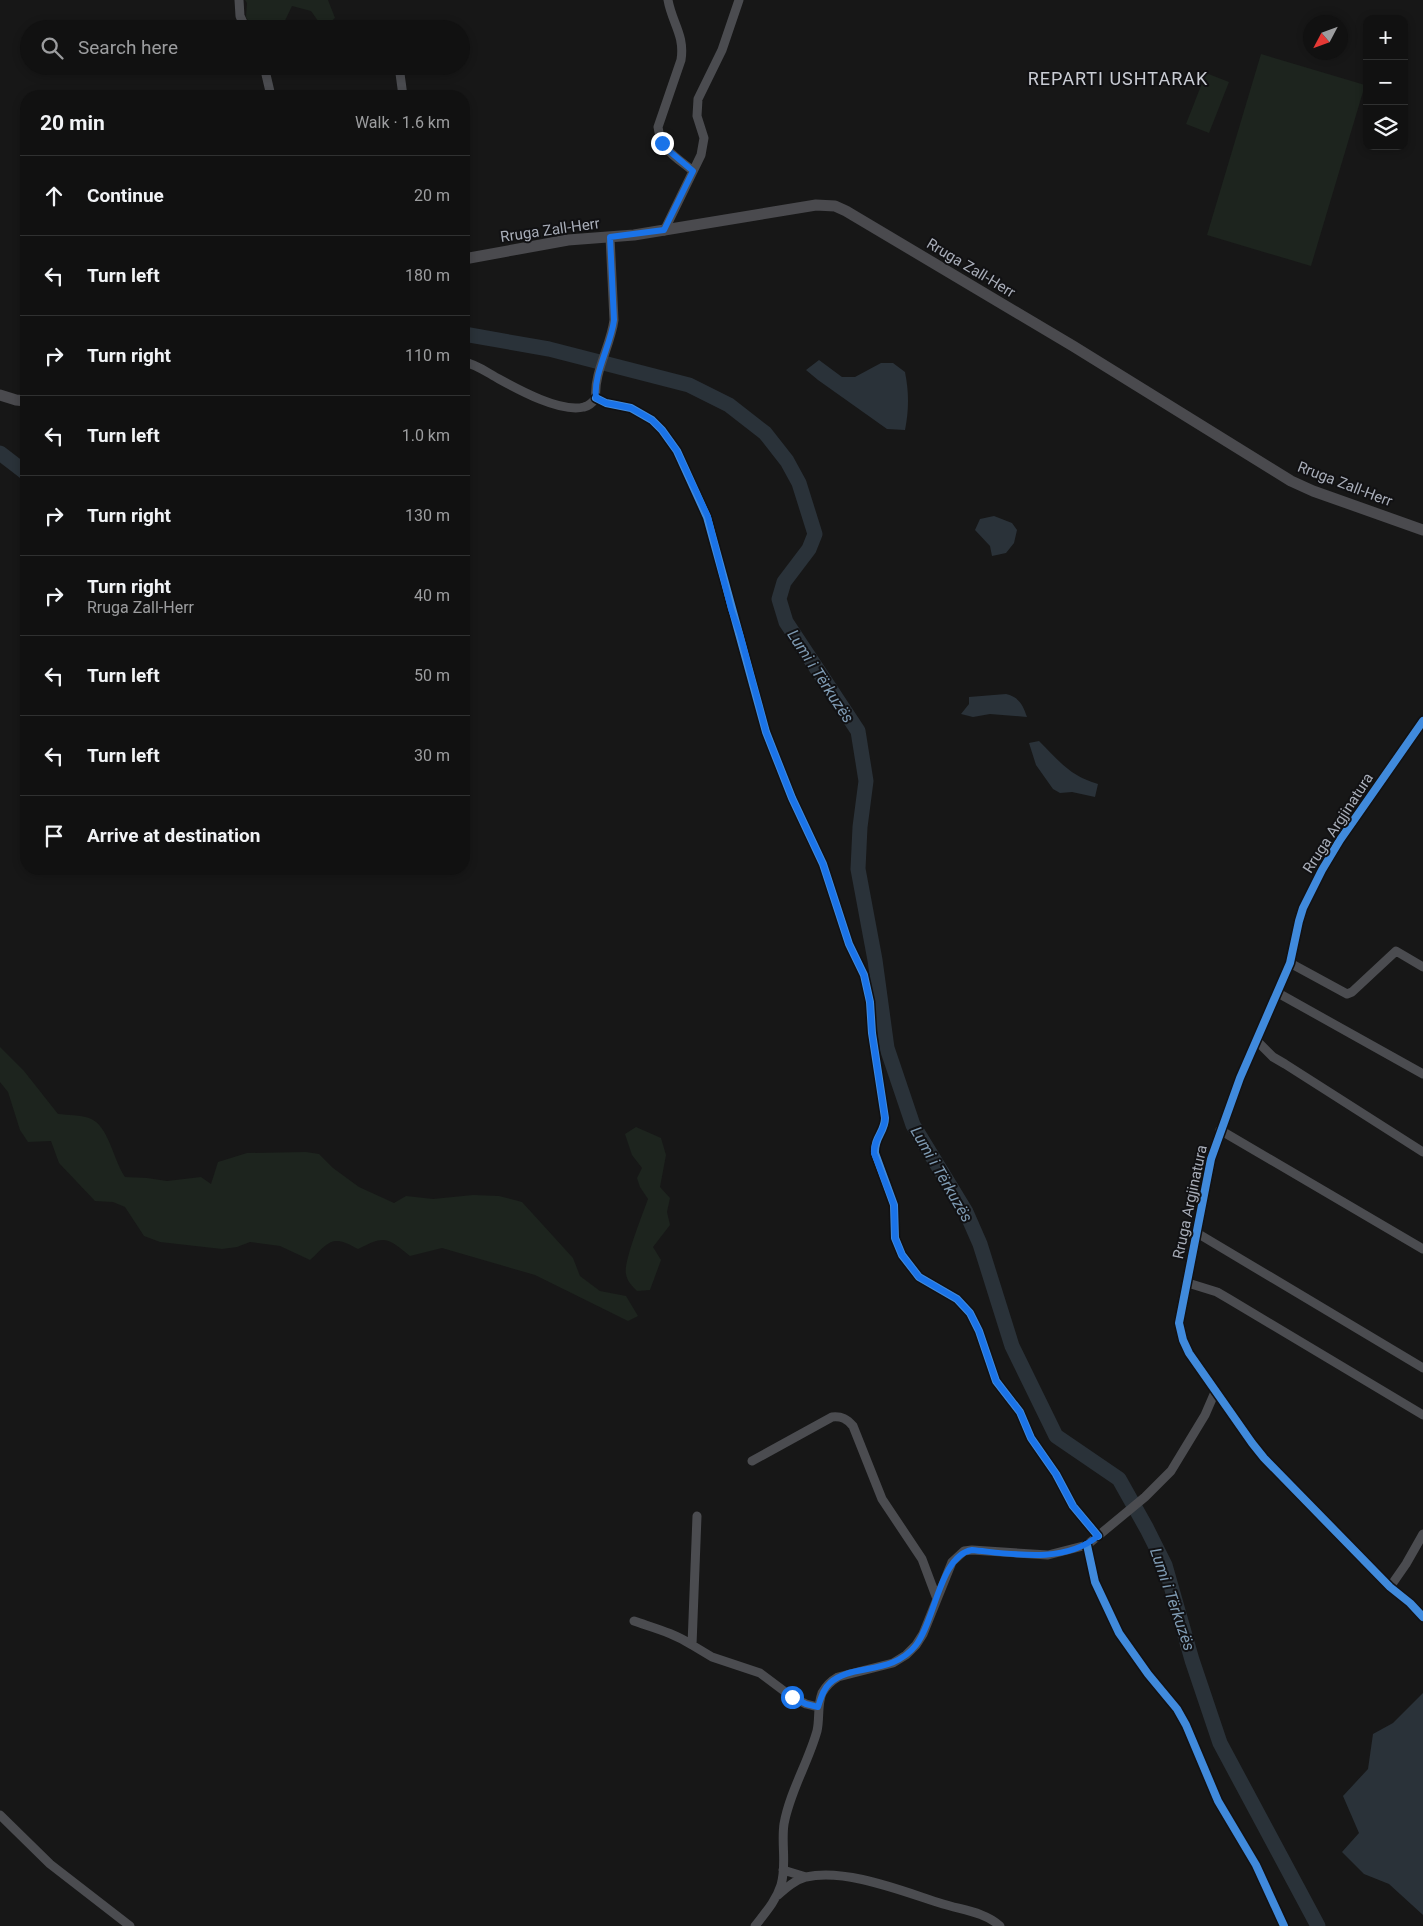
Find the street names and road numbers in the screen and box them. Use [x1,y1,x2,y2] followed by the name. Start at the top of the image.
[499,214,601,246] street label: Rruga Zall-Herr
[923,234,1019,302] street label: Rruga Zall-Herr
[1295,458,1395,510] street label: Rruga Zall-Herr
[1299,770,1377,876] street label: Rruga Argjinatura
[1169,1143,1211,1261] street label: Rruga Argjinatura

